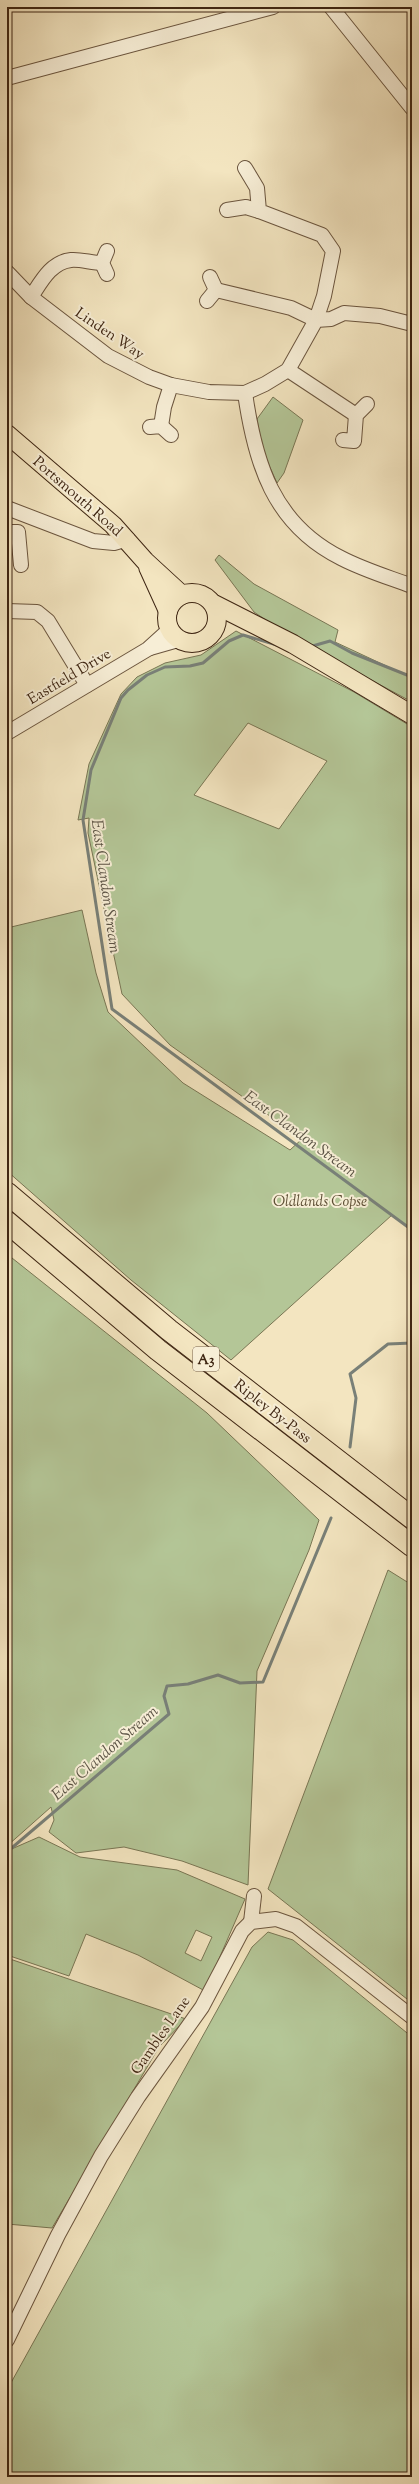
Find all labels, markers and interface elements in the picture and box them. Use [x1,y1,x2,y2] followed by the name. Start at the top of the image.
[70,303,148,365] street label: Linden Way
[28,452,127,542] street label: Portsmouth Road
[24,644,115,710] street label: Eastfield Drive
[84,818,125,955] water label: East Clandon Stream
[238,1086,361,1184] water label: East Clandon Stream
[273,1192,367,1213] park label: Oldlands Copse
[193,1347,219,1371] road number: A3
[229,1375,315,1449] street label: Ripley By-Pass
[47,1701,164,1807] water label: East Clandon Stream
[126,1992,196,2079] street label: Gambles Lane

